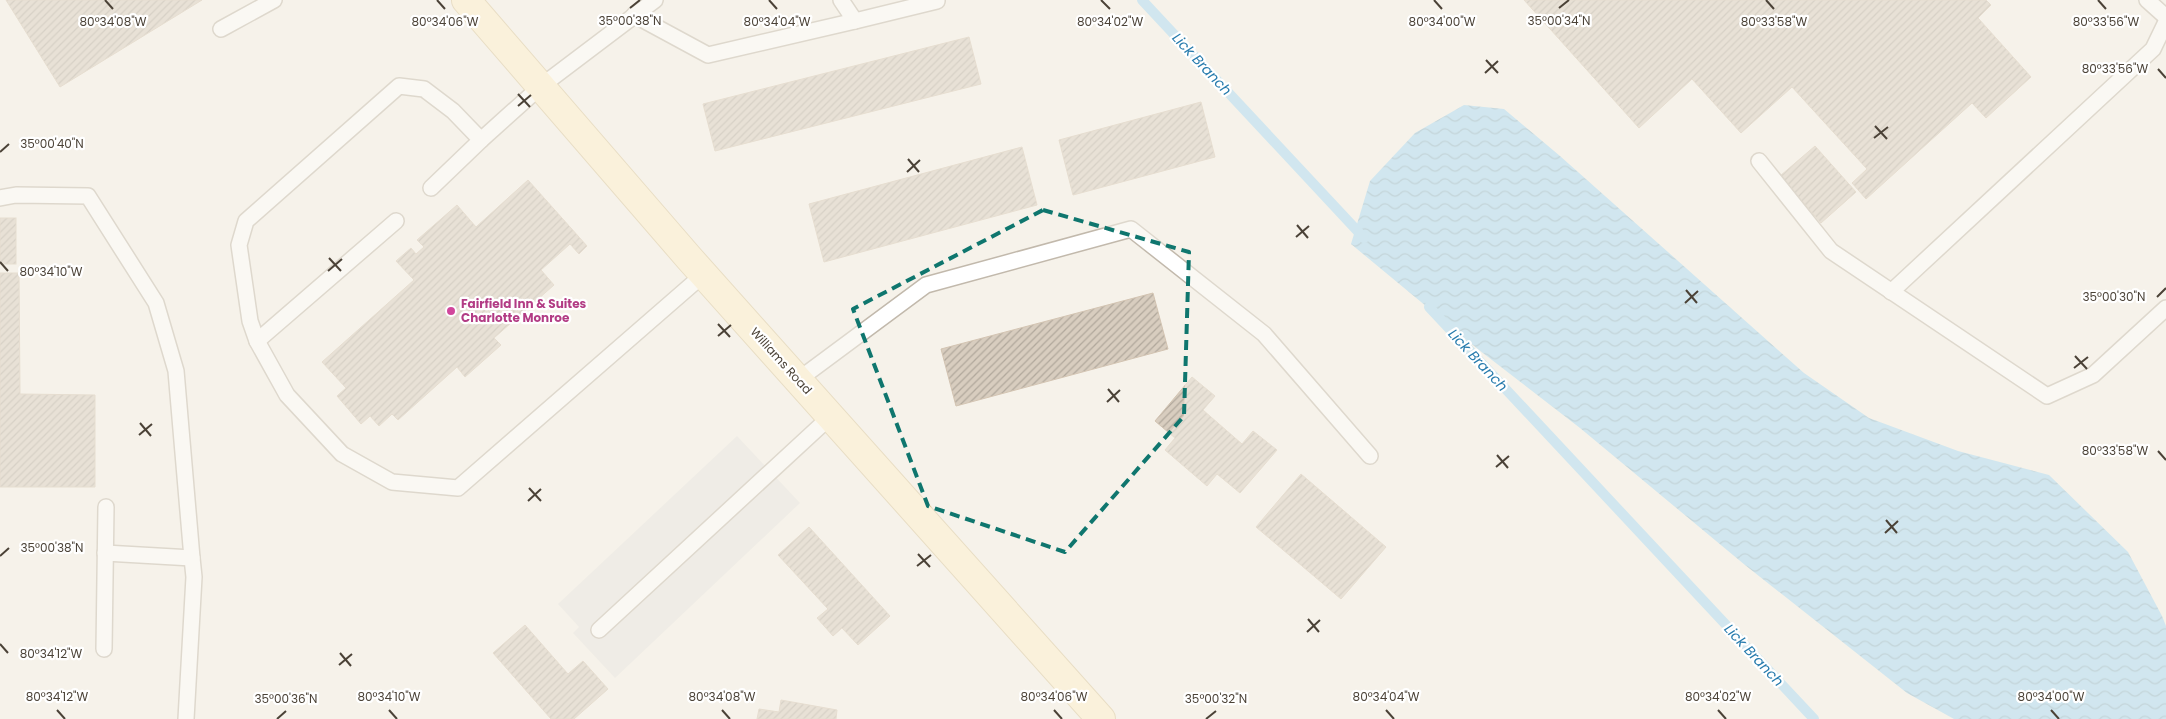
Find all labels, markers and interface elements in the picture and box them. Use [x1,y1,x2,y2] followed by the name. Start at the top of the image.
[598,12,662,29] text: 35°00'38"N
[1527,12,1591,29] text: 35°00'34"N
[80,13,147,30] text: 80°34'08"W
[412,13,479,30] text: 80°34'06"W
[744,13,811,30] text: 80°34'04"W
[1077,13,1143,30] text: 80°34'02"W
[1409,13,1476,30] text: 80°34'00"W
[1741,13,1807,30] text: 80°33'58"W
[2073,13,2140,30] text: 80°33'56"W
[1168,28,1236,100] water label: Lick Branch
[2082,60,2149,77] text: 80°33'56"W
[20,135,84,152] text: 35°00'40"N
[19,263,83,280] text: 80°34'10"W
[2082,288,2146,305] text: 35°00'30"N
[461,295,587,326] place label: Fairfield Inn & Suites Charlotte Monroe
[445,305,457,317] marker: Fairfield Inn & Suites Charlotte Monroe
[747,324,816,398] street label: Williams Road
[1444,324,1512,396] water label: Lick Branch
[2082,442,2148,459] text: 80°33'58"W
[20,539,84,556] text: 35°00'38"N
[1720,619,1788,691] water label: Lick Branch
[20,645,83,662] text: 80°34'12"W
[26,688,89,705] text: 80°34'12"W
[357,688,421,705] text: 80°34'10"W
[689,688,756,705] text: 80°34'08"W
[1021,688,1088,705] text: 80°34'06"W
[1353,688,1420,705] text: 80°34'04"W
[1685,688,1751,705] text: 80°34'02"W
[2018,688,2085,705] text: 80°34'00"W
[254,690,318,707] text: 35°00'36"N
[1185,690,1247,707] text: 35°00'32"N

